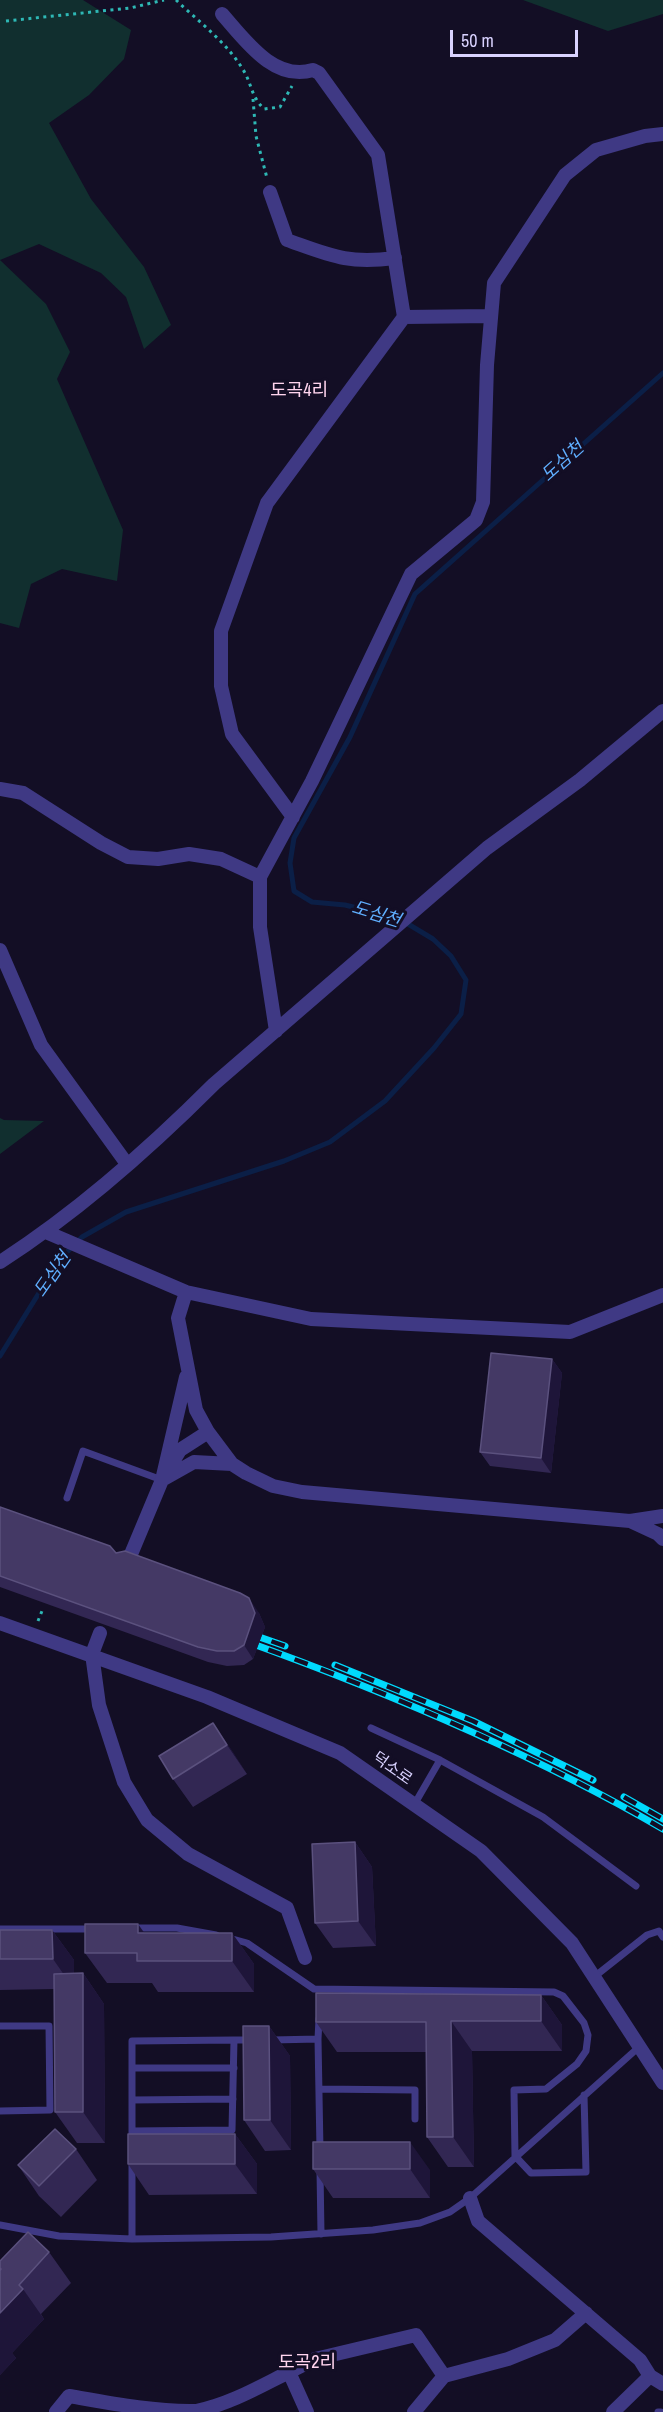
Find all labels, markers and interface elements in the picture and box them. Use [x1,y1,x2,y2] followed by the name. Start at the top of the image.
[453,18,580,56] scale bar
[461,28,494,53] text: 50 m
[270,380,328,402] district label: 도곡4리
[537,437,589,487] water label: 도심천
[349,897,403,933] water label: 도심천
[30,1248,76,1302] water label: 도심천
[368,1748,416,1790] street label: 덕소로
[278,2352,336,2374] district label: 도곡2리

